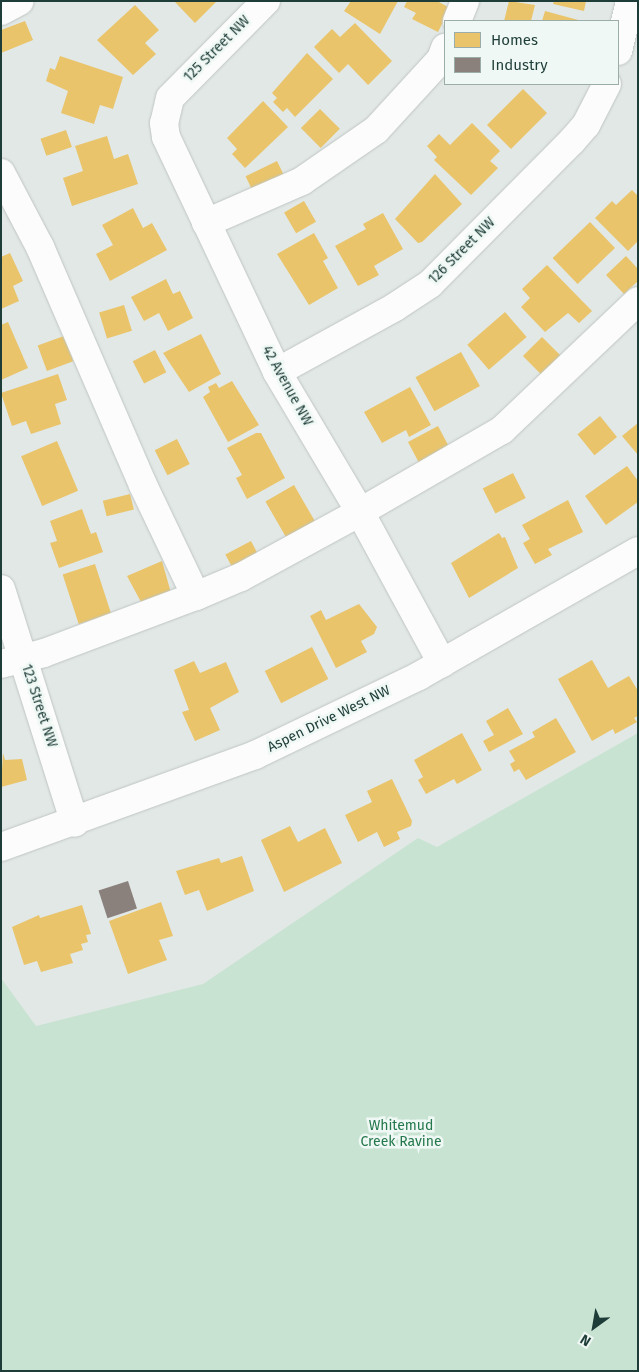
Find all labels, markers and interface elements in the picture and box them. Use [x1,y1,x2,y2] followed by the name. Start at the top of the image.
[180,12,254,86] street label: 125 Street NW
[444,20,619,85] legend
[491,31,538,49] text: Homes
[491,56,548,74] text: Industry
[425,214,499,288] street label: 126 Street NW
[258,343,316,429] street label: 42 Avenue NW
[18,662,60,750] street label: 123 Street NW
[265,682,393,756] street label: Aspen Drive West NW
[360,1118,442,1150] park label: Whitemud Creek Ravine
[569,1302,619,1352] north arrow
[577,1330,594,1350] text: N

